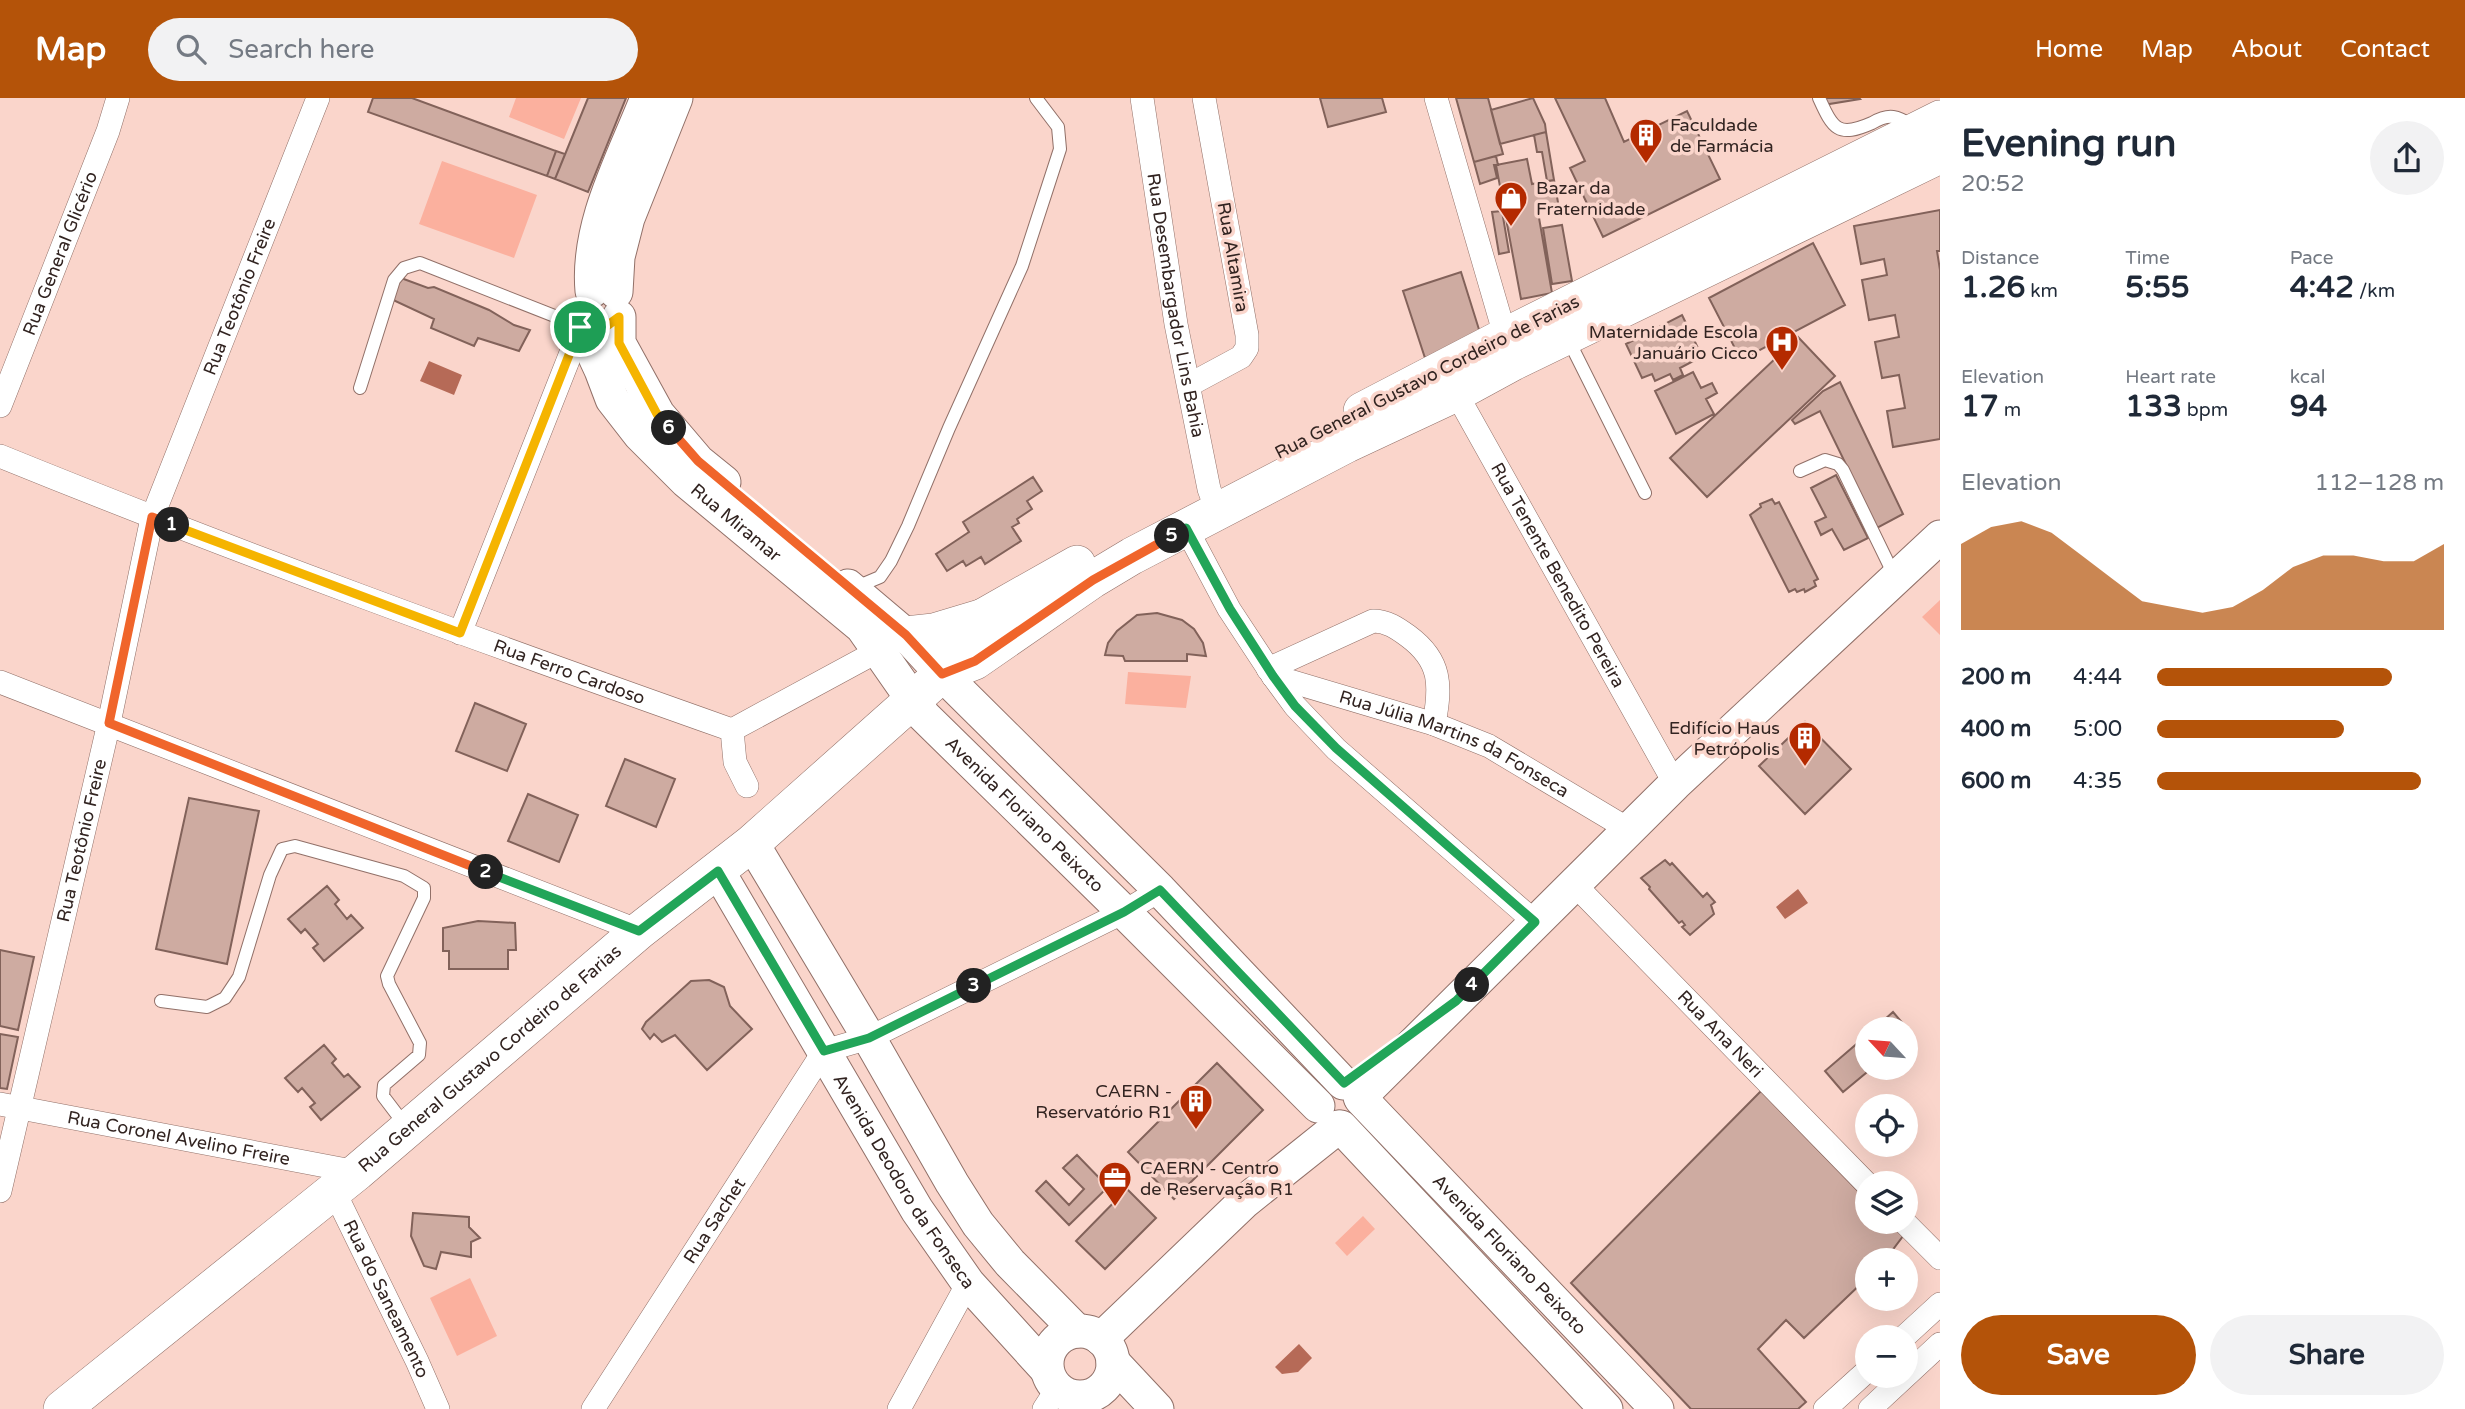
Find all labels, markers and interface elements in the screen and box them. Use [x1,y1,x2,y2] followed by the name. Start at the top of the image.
[148,18,638,81] search box
[35,30,106,69] text: Map
[172,30,210,68] icon: search
[228,34,374,65] text: Search here
[2035,35,2103,64] text: Home
[2141,35,2193,64] text: Map
[2231,35,2302,64] text: About
[2340,35,2430,64] text: Contact
[1670,114,1774,157] place label: Faculdade de Farmácia
[1627,116,1665,165] building icon: Faculdade de Farmácia
[1961,121,2176,167] text: Evening run
[2370,121,2444,195] button: share
[18,168,102,339] street label: Rua General Glicério
[1961,170,2025,198] text: 20:52
[1142,171,1209,439] street label: Rua Desembargador Lins Bahia
[1536,177,1646,220] place label: Bazar da Fraternidade
[1492,179,1530,228] shop icon: Bazar da Fraternidade
[1212,200,1254,314] street label: Rua Altamira
[199,215,280,378] street label: Rua Teotônio Freire
[1961,247,2039,269] text: Distance
[2125,247,2170,269] text: Time
[2290,247,2333,269] text: Pace
[1961,269,2025,306] text: 1.26
[2125,269,2190,306] text: 5:55
[2290,269,2354,306] text: 4:42
[2025,280,2058,302] text: km
[2354,280,2395,302] text: /km
[1271,290,1583,464] street label: Rua General Gustavo Cordeiro de Farias
[550,297,610,357] pin
[561,308,599,346] icon: arrive
[1589,321,1758,364] place label: Maternidade Escola Januário Cicco
[1763,323,1801,372] hospital icon: Maternidade Escola Januário Cicco
[1961,366,2044,388] text: Elevation
[2125,366,2216,388] text: Heart rate
[2290,366,2325,388] text: kcal
[1961,388,1999,425] text: 17
[2125,388,2182,425] text: 133
[2290,388,2327,425] text: 94
[1999,399,2021,421] text: m
[2182,399,2228,421] text: bpm
[652,410,686,446] pin: 6
[663,416,674,438] text: 6
[1486,459,1630,692] street label: Rua Tenente Benedito Pereira
[1961,469,2062,497] text: Elevation
[2315,469,2444,497] text: 112–128 m
[686,479,786,566] street label: Rua Miramar
[154,508,190,542] pin: 1
[166,513,177,535] text: 1
[1154,518,1190,554] pin: 5
[1166,524,1177,546] text: 5
[491,635,648,709] street label: Rua Ferro Cardoso
[1961,663,2031,691] text: 200 m
[2073,663,2122,691] text: 4:44
[1337,685,1573,802] street label: Rua Júlia Martins da Fonseca
[1961,715,2031,743] text: 400 m
[2073,715,2122,743] text: 5:00
[1669,717,1780,760] place label: Edifício Haus Petrópolis
[1786,719,1824,768] building icon: Edifício Haus Petrópolis
[941,732,1108,897] street label: Avenida Floriano Peixoto
[52,757,111,924] street label: Rua Teotônio Freire
[1961,767,2031,795] text: 600 m
[2073,767,2122,795] text: 4:35
[468,854,504,890] pin: 2
[480,860,491,882] text: 2
[354,940,626,1177] street label: Rua General Gustavo Cordeiro de Farias
[956,968,992,1004] pin: 3
[1454,968,1490,1002] pin: 4
[1466,973,1477,995] text: 4
[968,974,979,996] text: 3
[1673,986,1768,1082] street label: Rua Ana Neri
[1855,1017,1918,1080] north arrow
[1855,1017,1918,1388] map controls
[829,1070,980,1293] street label: Avenida Deodoro da Fonseca
[1035,1080,1172,1123] place label: CAERN - Reservatório R1
[1177,1082,1215,1131] building icon: CAERN - Reservatório R1
[1855,1094,1918,1157] button: locate
[66,1106,292,1170] street label: Rua Coronel Avelino Freire
[1140,1157,1294,1200] place label: CAERN - Centro de Reservação R1
[1096,1159,1134,1208] office icon: CAERN - Centro de Reservação R1
[1428,1170,1591,1339] street label: Avenida Floriano Peixoto
[1855,1171,1918,1234] button: layers
[679,1174,750,1268] street label: Rua Sachet
[339,1216,434,1381] street label: Rua do Saneamento
[1855,1248,1918,1311] button: +
[1961,1315,2196,1395] button: Save
[2210,1315,2444,1395] button: Share
[1855,1325,1918,1388] button: −

